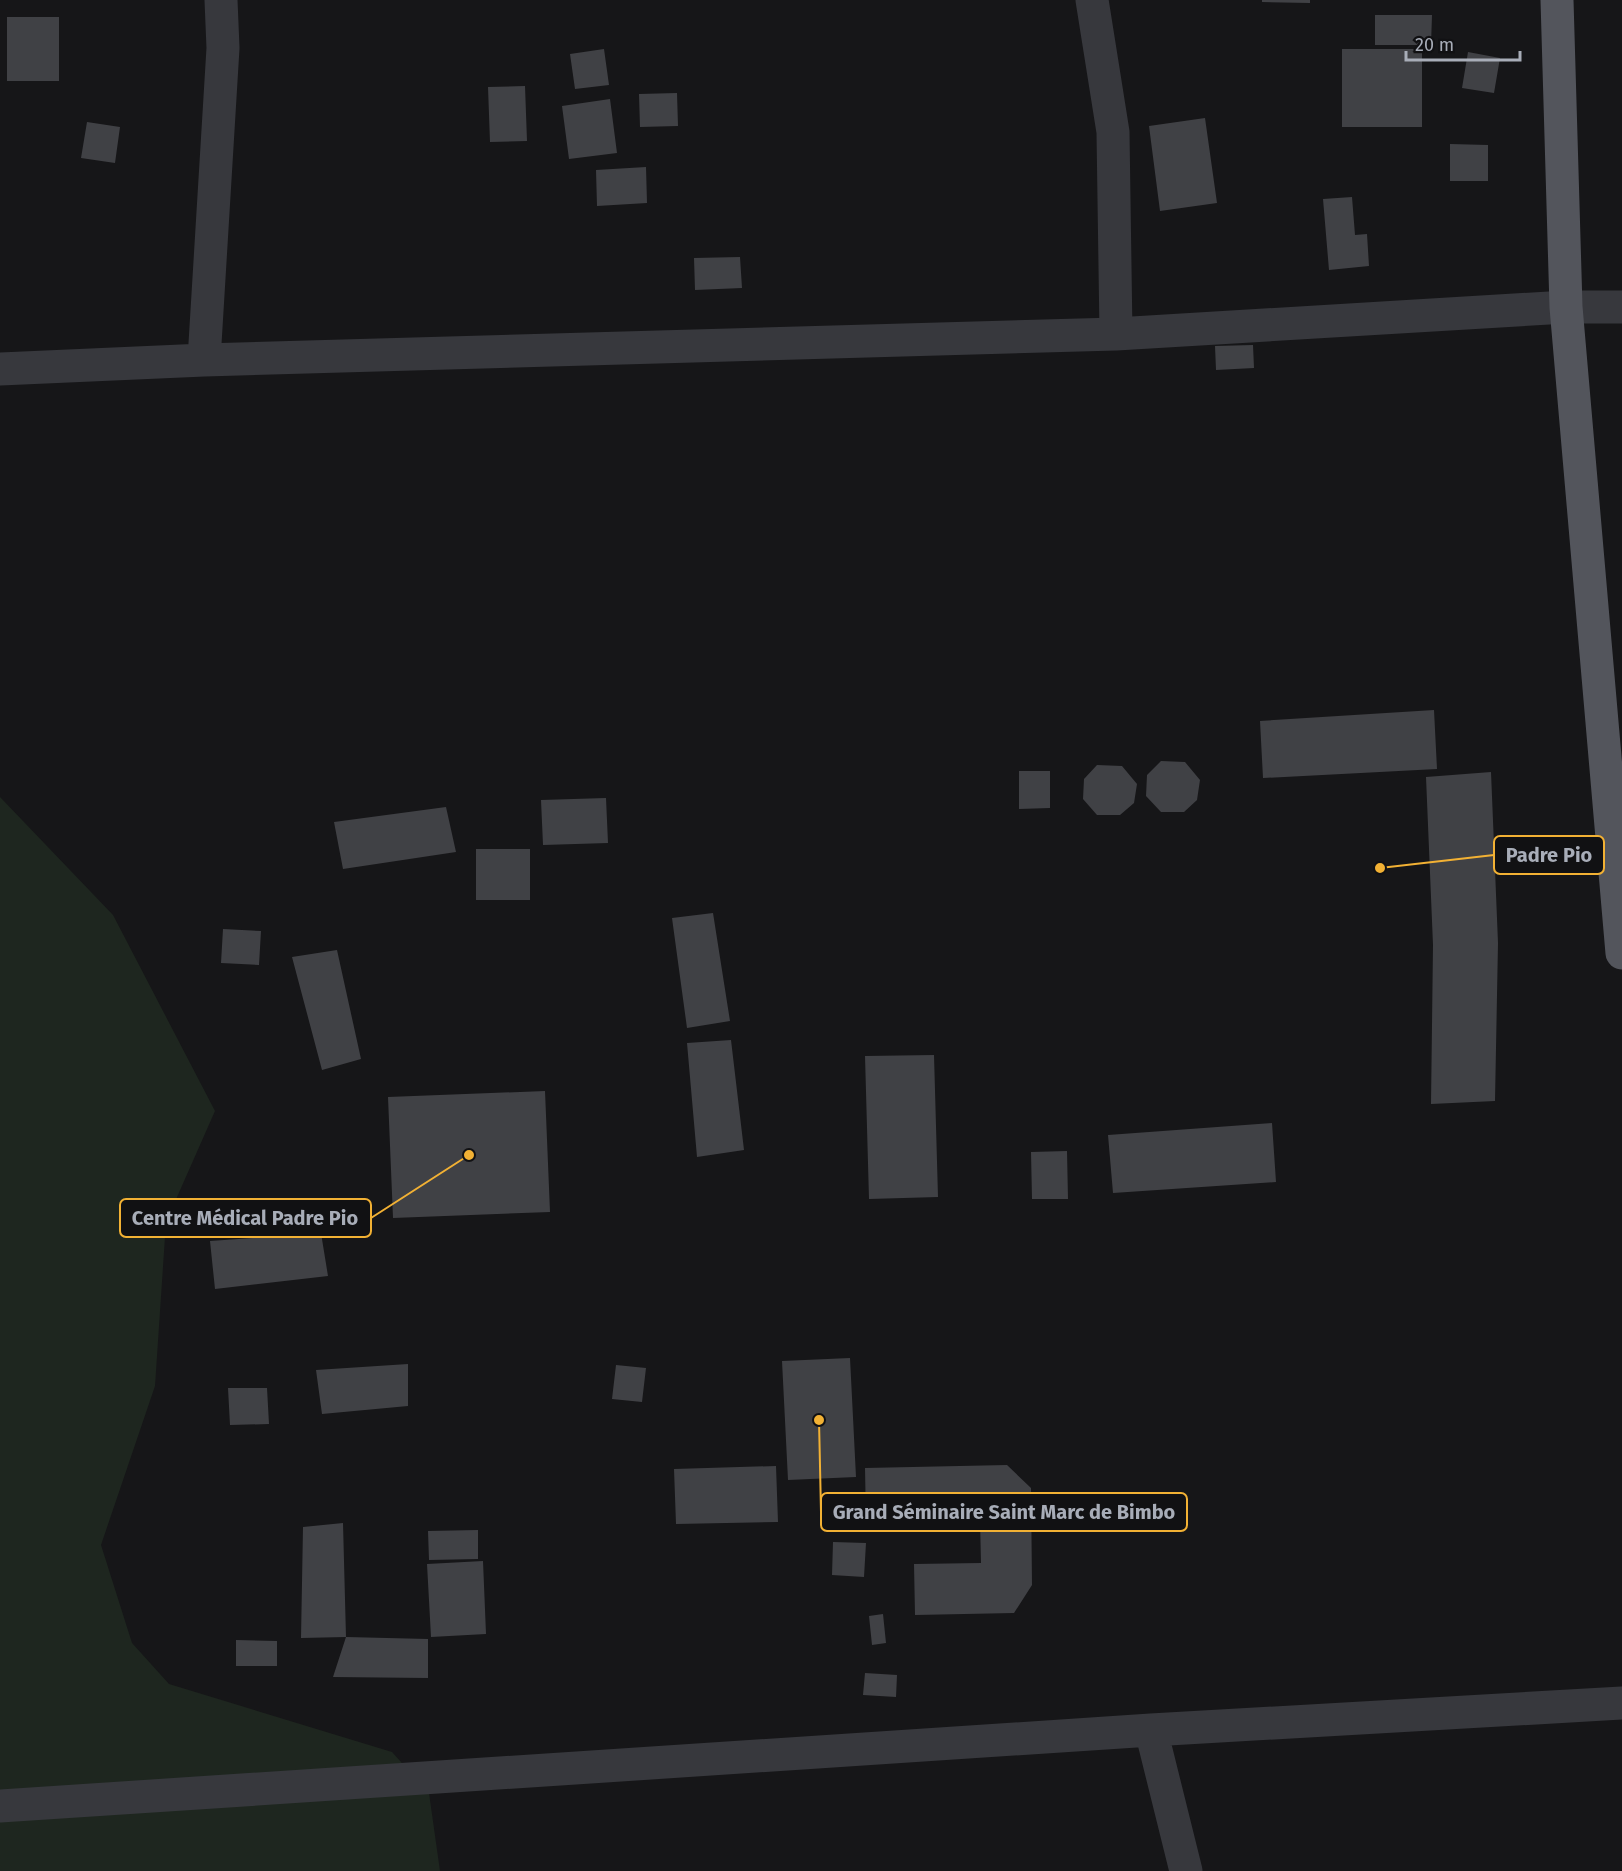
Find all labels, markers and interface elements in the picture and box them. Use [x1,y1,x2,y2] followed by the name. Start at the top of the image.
[1406,24,1520,62] scale bar
[1415,34,1454,56] text: 20 m
[1494,836,1604,874] callout: Padre Pio
[1506,843,1593,867] text: Padre Pio
[120,1199,371,1237] callout: Centre Médical Padre Pio
[132,1206,358,1230] text: Centre Médical Padre Pio
[821,1493,1187,1531] callout: Grand Séminaire Saint Marc de Bimbo
[833,1500,1176,1524] text: Grand Séminaire Saint Marc de Bimbo

